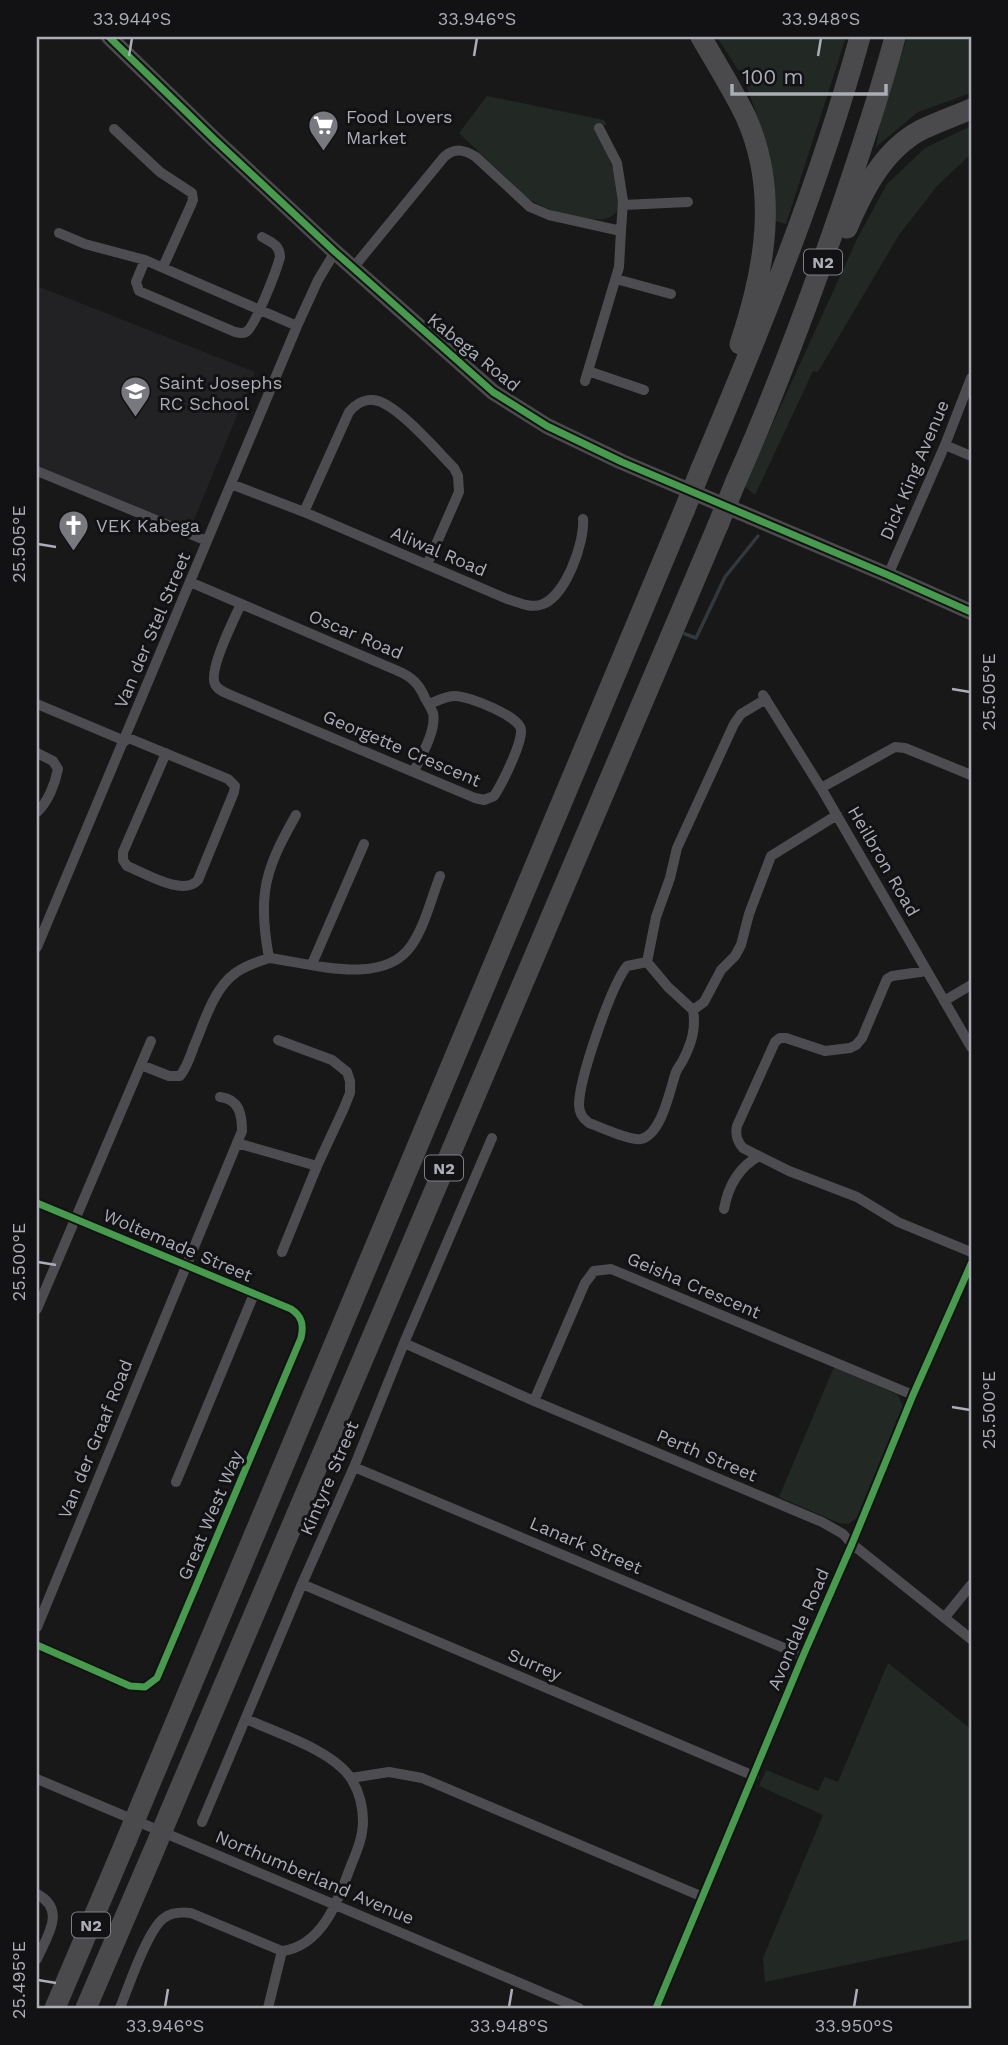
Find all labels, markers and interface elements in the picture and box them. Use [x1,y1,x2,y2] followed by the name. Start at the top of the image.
[93,8,171,29] text: 33.944°S
[438,8,516,29] text: 33.946°S
[782,8,860,29] text: 33.948°S
[732,52,886,96] scale bar
[742,64,804,89] text: 100 m
[346,106,453,148] place label: Food Lovers Market
[306,109,340,153] supermarket icon: Food Lovers Market
[804,250,842,274] road number: N2
[424,308,524,396] street label: Kabega Road
[159,372,282,414] place label: Saint Josephs RC School
[119,375,153,419] school or university icon: Saint Josephs RC School
[875,397,953,543] street label: Dick King Avenue
[8,505,29,583] text: 25.505°E
[56,508,90,552] church icon: VEK Kabega
[96,515,200,536] place label: VEK Kabega
[388,521,490,581] street label: Aliwal Road
[110,548,195,711] street label: Van der Stel Street
[306,605,406,663] street label: Oscar Road
[978,653,999,731] text: 25.505°E
[320,705,485,791] street label: Georgette Crescent
[844,802,924,920] street label: Heilbron Road
[425,1156,463,1180] road number: N2
[100,1204,256,1286] street label: Woltemade Street
[8,1223,29,1301] text: 25.500°E
[624,1247,764,1323] street label: Geisha Crescent
[53,1356,137,1522] street label: Van der Graaf Road
[978,1371,999,1449] text: 25.500°E
[295,1417,363,1538] street label: Kintyre Street
[654,1424,761,1486] street label: Perth Street
[173,1446,247,1583] street label: Great West Way
[527,1512,646,1578] street label: Lanark Street
[763,1565,833,1693] street label: Avondale Road
[505,1643,566,1685] street label: Surrey
[212,1826,418,1928] street label: Northumberland Avenue
[72,1912,110,1938] road number: N2
[8,1941,29,2019] text: 25.495°E
[126,2015,204,2036] text: 33.946°S
[470,2015,548,2036] text: 33.948°S
[815,2015,893,2036] text: 33.950°S

